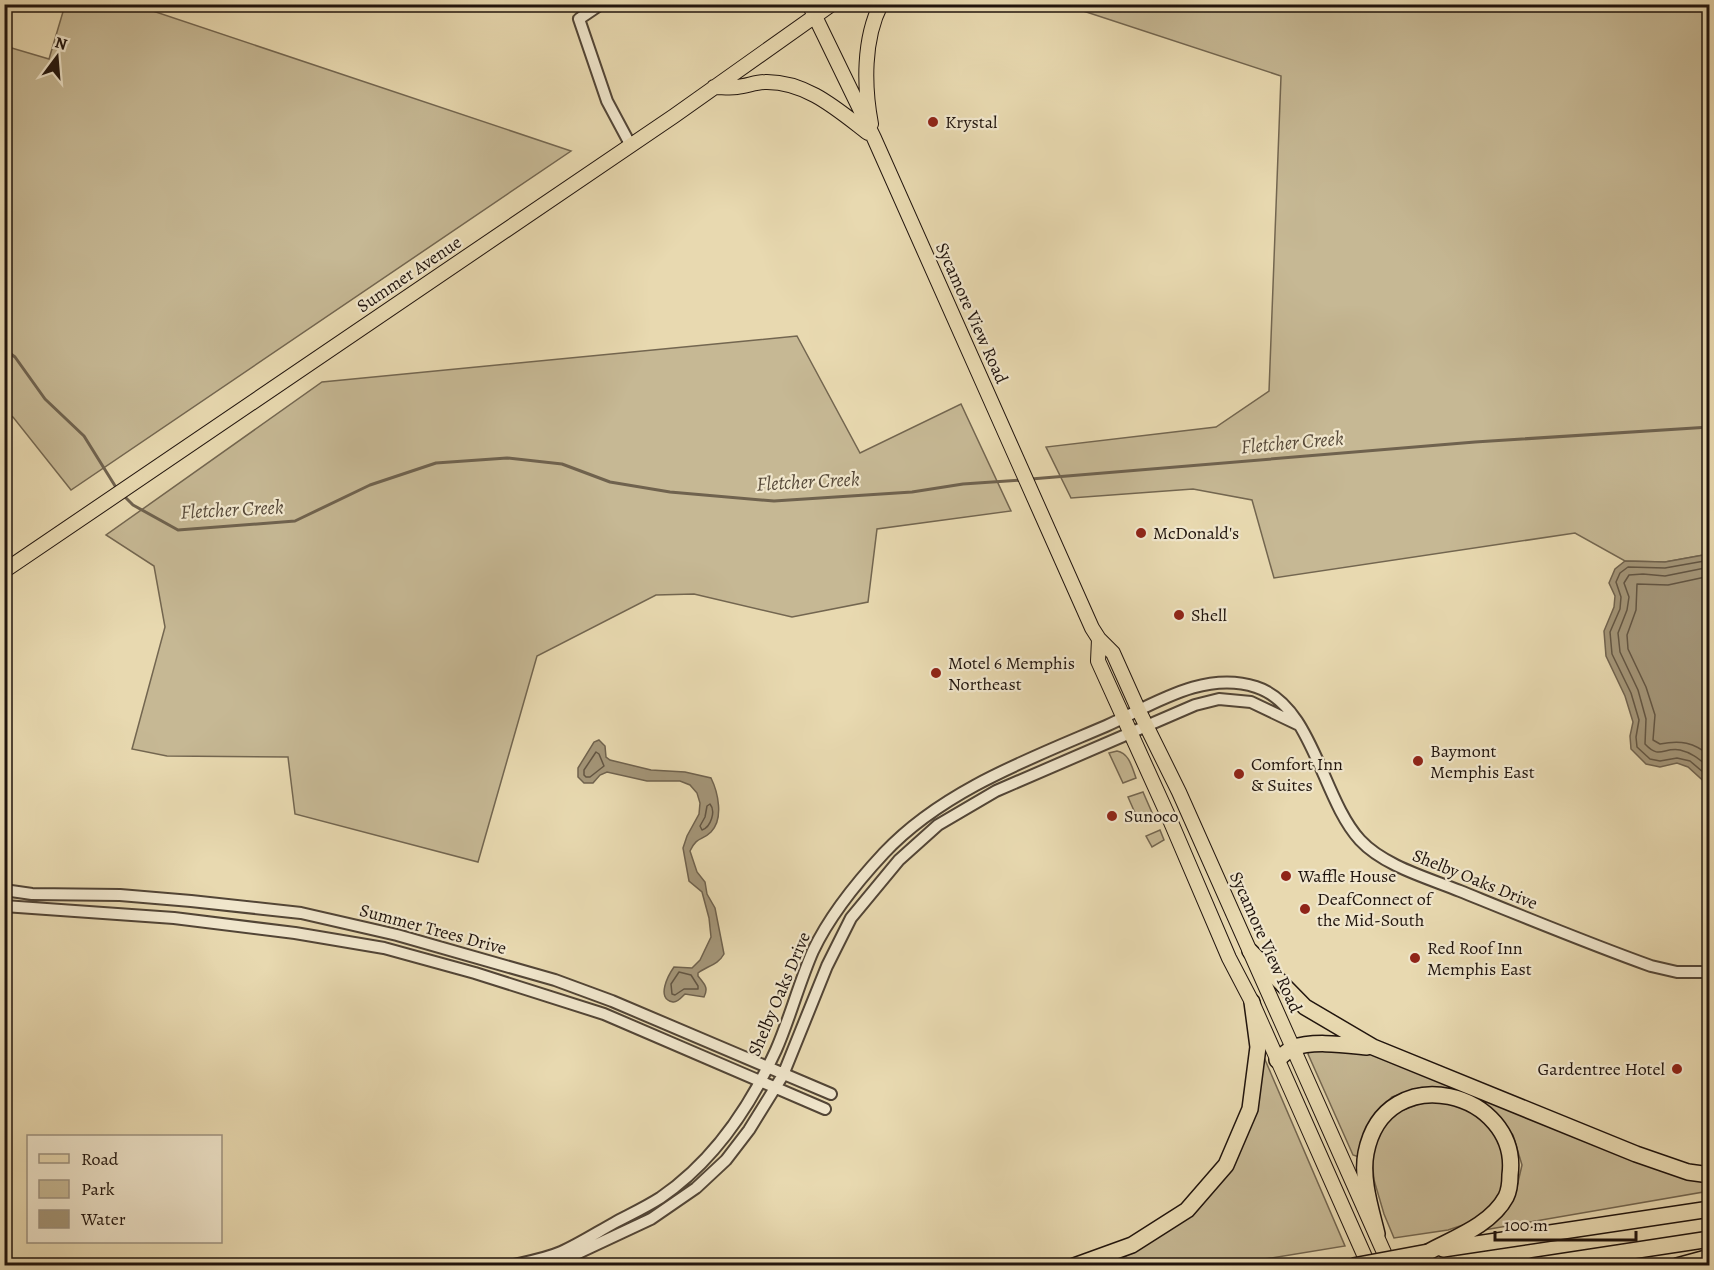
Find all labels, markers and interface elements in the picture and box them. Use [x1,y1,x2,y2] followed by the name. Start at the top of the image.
[27,27,87,87] north arrow
[52,31,70,56] text: N
[945,110,998,134] place label: Krystal
[926,115,940,129] marker: Krystal
[352,230,466,318] street label: Summer Avenue
[930,239,1014,388] street label: Sycamore View Road
[1239,425,1345,460] water label: Fletcher Creek
[756,465,860,498] water label: Fletcher Creek
[180,493,284,526] water label: Fletcher Creek
[1153,521,1239,545] place label: McDonald's
[1134,526,1148,540] marker: McDonald's
[1191,603,1227,627] place label: Shell
[1172,608,1186,622] marker: Shell
[948,651,1075,696] place label: Motel 6 Memphis Northeast
[929,666,943,680] marker: Motel 6 Memphis Northeast
[1430,739,1535,784] place label: Baymont Memphis East
[1251,752,1343,797] place label: Comfort Inn & Suites
[1411,754,1425,768] marker: Baymont Memphis East
[1232,767,1246,781] marker: Comfort Inn & Suites
[1124,804,1178,828] place label: Sunoco
[1105,809,1119,823] marker: Sunoco
[1409,843,1541,915] street label: Shelby Oaks Drive
[1297,864,1396,888] place label: Waffle House
[1224,868,1308,1017] street label: Sycamore View Road
[1279,869,1293,883] marker: Waffle House
[1317,887,1435,932] place label: DeafConnect of the Mid-South
[357,898,509,960] street label: Summer Trees Drive
[1298,902,1312,916] marker: DeafConnect of the Mid-South
[742,928,816,1060] street label: Shelby Oaks Drive
[1427,936,1532,981] place label: Red Roof Inn Memphis East
[1408,951,1422,965] marker: Red Roof Inn Memphis East
[1538,1057,1666,1081] place label: Gardentree Hotel
[1670,1062,1684,1076] marker: Gardentree Hotel
[27,1135,222,1243] legend
[81,1147,119,1171] text: Road
[81,1177,115,1201] text: Park
[1495,1204,1636,1242] scale bar
[80,1207,126,1231] text: Water
[1504,1213,1548,1237] text: 100 m

